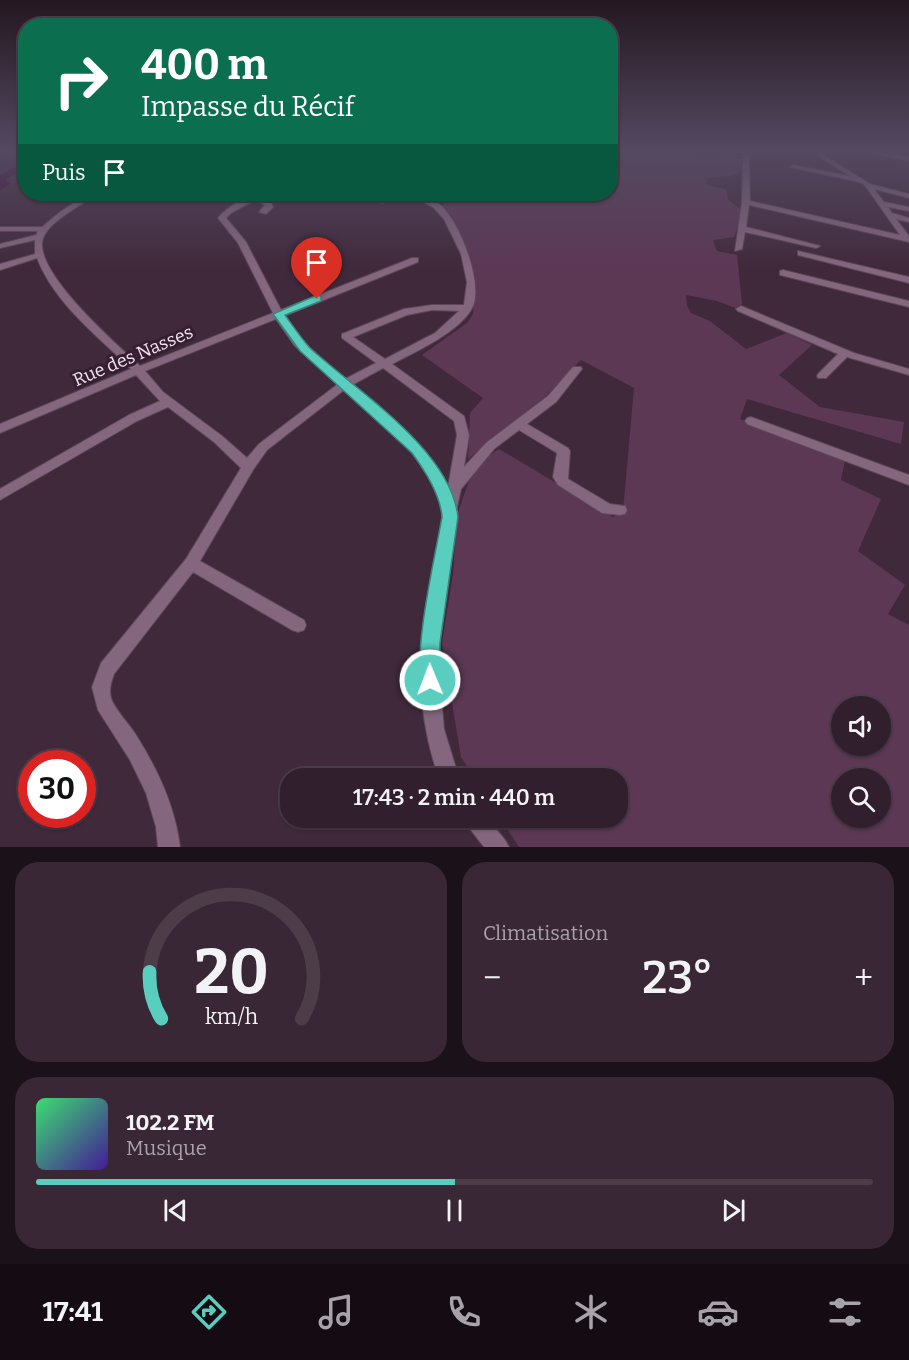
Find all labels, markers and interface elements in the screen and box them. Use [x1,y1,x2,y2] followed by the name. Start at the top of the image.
[141,40,268,90] text: 400 m
[42,42,120,120] icon: right
[141,91,354,123] text: Impasse du Récif
[98,156,131,189] icon: arrive
[42,159,86,186] text: Puis
[291,237,342,299] pin
[300,246,333,279] icon: arrive
[70,321,196,391] street label: Rue des Nasses
[398,648,462,712] position arrow
[831,696,891,828] map controls
[831,696,891,756] button: sound
[18,750,96,828] speed limit sign: 30
[831,768,891,828] button: search
[353,784,555,811] text: 17:43 · 2 min · 440 m
[483,921,608,945] text: Climatisation
[194,935,268,1010] text: 20
[642,951,713,1005] text: 23°
[483,958,501,998] text: −
[854,958,873,998] text: +
[204,1004,258,1030] text: km/h
[126,1109,215,1136] text: 102.2 FM
[126,1136,207,1160] text: Musique
[159,1194,192,1227] icon: previous
[438,1194,471,1227] icon: pause
[717,1194,750,1227] icon: next
[188,1291,230,1333] icon: directions
[315,1291,357,1333] icon: music
[443,1291,485,1333] icon: phone
[570,1291,612,1333] icon: climate
[697,1291,739,1333] icon: car
[824,1291,866,1333] icon: filters
[43,1296,103,1328] text: 17:41

